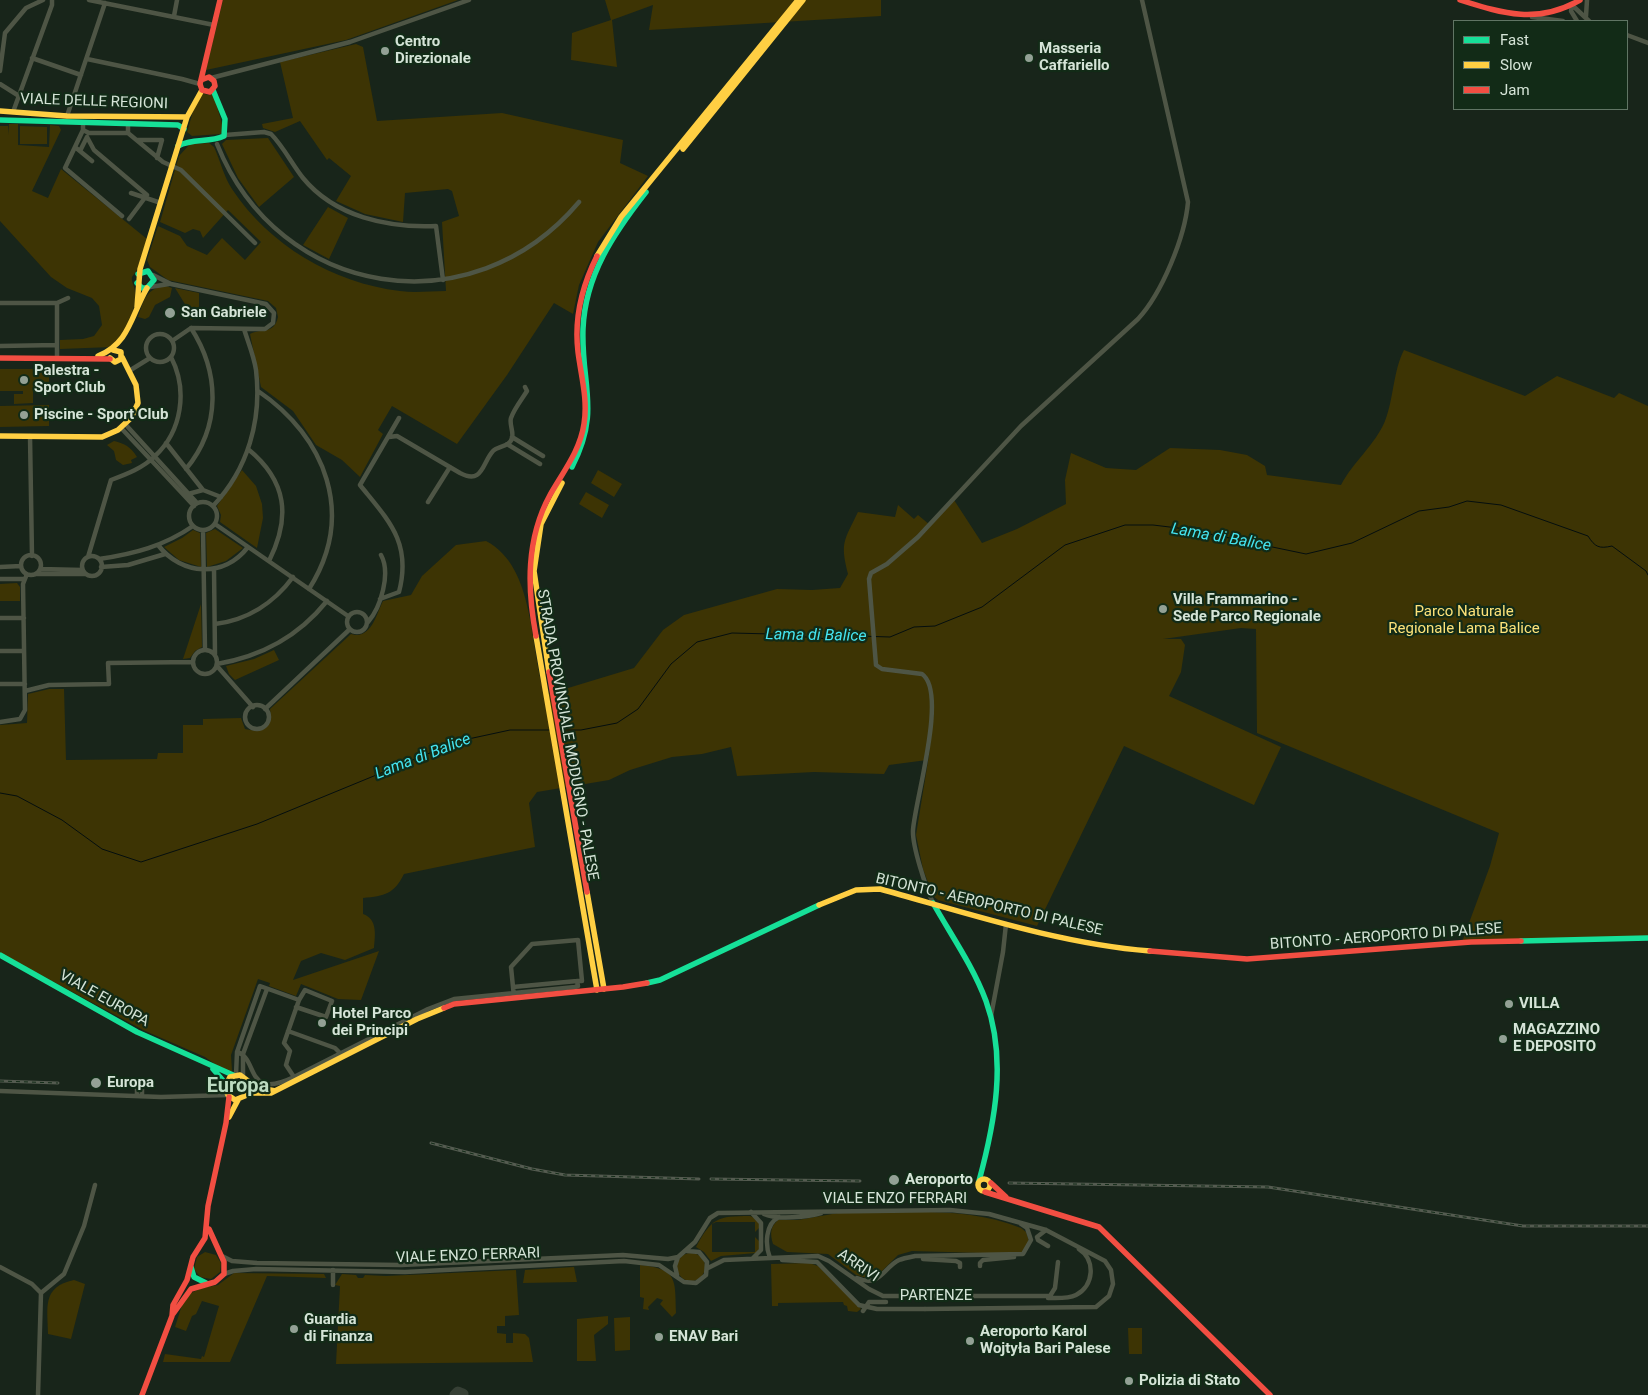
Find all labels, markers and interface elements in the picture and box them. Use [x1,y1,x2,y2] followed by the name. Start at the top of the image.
[1453,20,1628,110] legend
[1500,31,1529,49] text: Fast
[395,33,471,68] place label: Centro Direzionale
[1039,40,1110,75] place label: Masseria Caffariello
[379,45,391,57] marker: Centro Direzionale
[1023,52,1035,64] marker: Masseria Caffariello
[1500,56,1532,74] text: Slow
[1500,81,1530,99] text: Jam
[20,90,168,114] street label: VIALE DELLE REGIONI
[181,304,267,322] place label: San Gabriele
[163,306,177,320] marker: San Gabriele
[34,362,105,397] place label: Palestra - Sport Club
[18,374,30,386] marker: Palestra - Sport Club
[34,406,168,424] place label: Piscine - Sport Club
[18,409,30,421] marker: Piscine - Sport Club
[1169,520,1273,556] water label: Lama di Balice
[532,588,602,882] street label: STRADA PROVINCIALE MODUGNO - PALESE
[1173,591,1321,626] place label: Villa Frammarino - Sede Parco Regionale
[1157,603,1169,615] marker: Villa Frammarino - Sede Parco Regionale
[1388,603,1540,638] park label: Parco Naturale Regionale Lama Balice
[765,626,867,646] water label: Lama di Balice
[372,730,474,784] water label: Lama di Balice
[874,870,1104,940] street label: BITONTO - AEROPORTO DI PALESE
[1269,920,1503,954] street label: BITONTO - AEROPORTO DI PALESE
[56,967,152,1031] street label: VIALE EUROPA
[1519,995,1560,1013] place label: VILLA
[1503,998,1515,1010] marker: VILLA
[332,1005,411,1040] place label: Hotel Parco dei Principi
[316,1017,328,1029] marker: Hotel Parco dei Principi
[1513,1021,1600,1056] place label: MAGAZZINO E DEPOSITO
[1497,1033,1509,1045] marker: MAGAZZINO E DEPOSITO
[107,1074,154,1092] place label: Europa
[207,1075,269,1099] district label: Europa
[89,1076,103,1090] marker: Europa
[905,1171,973,1189] place label: Aeroporto
[887,1173,901,1187] marker: Aeroporto
[823,1190,967,1208] street label: VIALE ENZO FERRARI
[396,1244,540,1268] street label: VIALE ENZO FERRARI
[834,1246,882,1286] street label: ARRIVI
[900,1287,972,1305] street label: PARTENZE
[304,1311,373,1346] place label: Guardia di Finanza
[288,1323,300,1335] marker: Guardia di Finanza
[980,1323,1111,1358] place label: Aeroporto Karol Wojtyła Bari Palese
[669,1328,738,1346] place label: ENAV Bari
[653,1331,665,1343] marker: ENAV Bari
[964,1335,976,1347] marker: Aeroporto Karol Wojtyła Bari Palese
[1139,1372,1240,1390] place label: Polizia di Stato
[1123,1375,1135,1387] marker: Polizia di Stato

